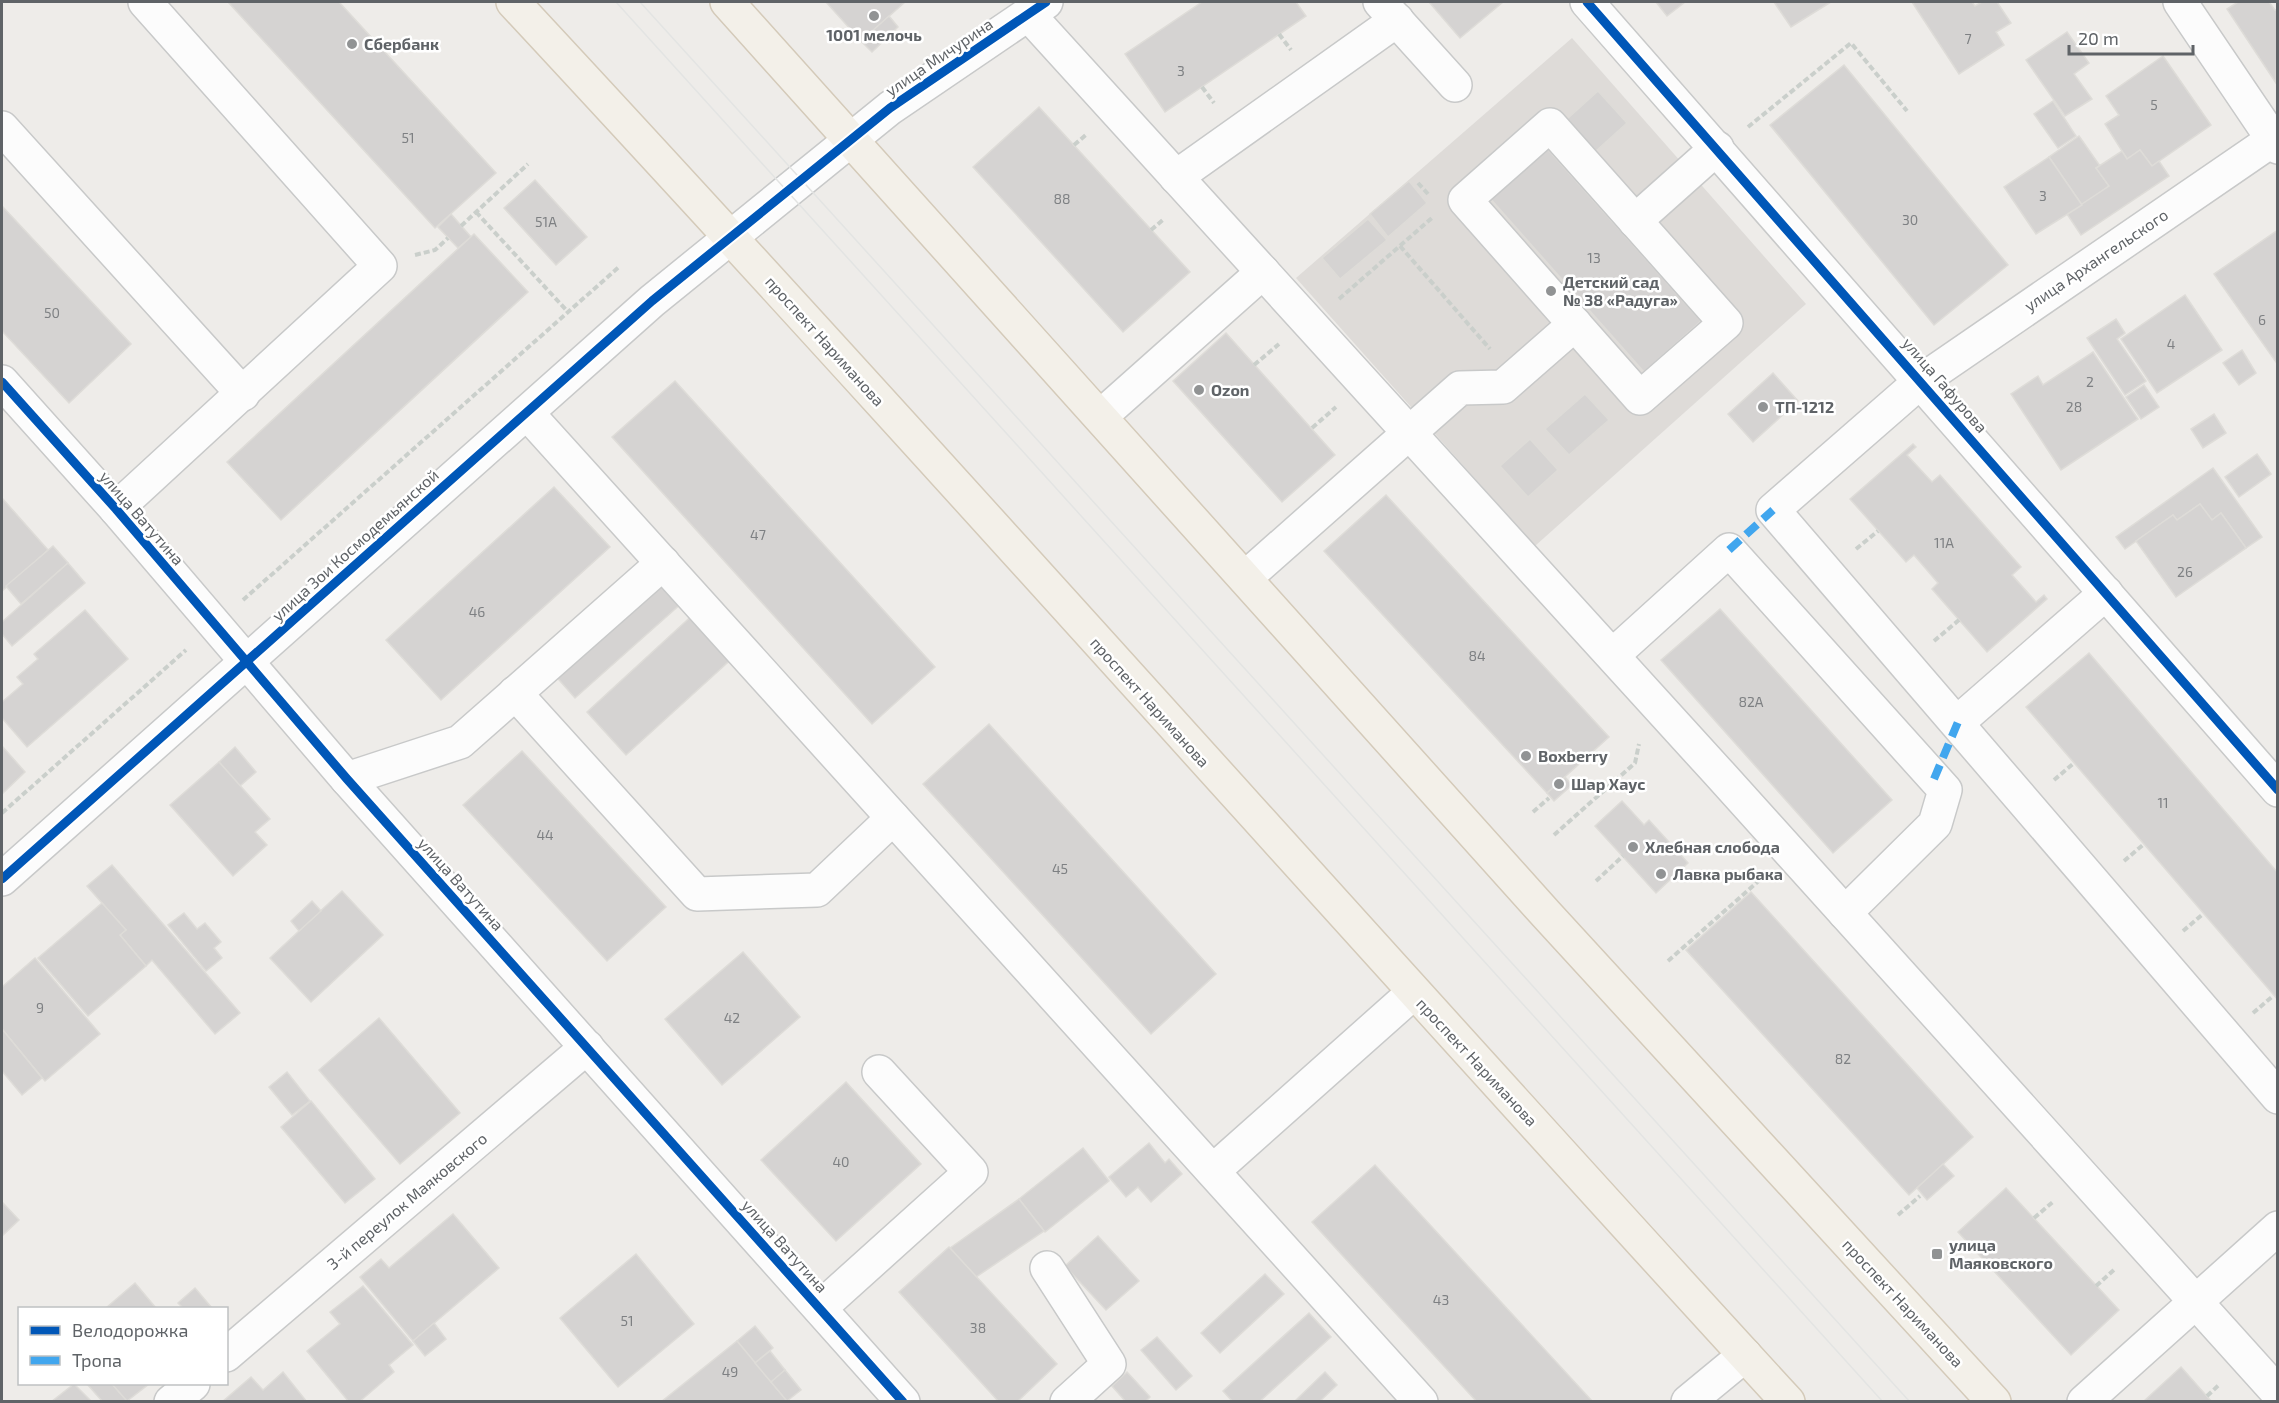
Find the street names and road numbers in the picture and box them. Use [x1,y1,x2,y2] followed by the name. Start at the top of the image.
[881,14,997,100] street label: улица Мичурина
[2020,204,2172,316] street label: улица Архангельского
[762,272,889,410] street label: проспект Нариманова
[1898,333,1992,437] street label: улица Гафурова
[267,465,443,625] street label: улица Зои Космодемьянской
[95,467,189,569] street label: улица Ватутина
[1087,633,1214,771] street label: проспект Нариманова
[414,833,508,935] street label: улица Ватутина
[1413,994,1542,1130] street label: проспект Нариманова
[323,1128,491,1274] street label: 3-й переулок Маяковского
[738,1195,832,1297] street label: улица Ватутина
[1839,1235,1968,1371] street label: проспект Нариманова

